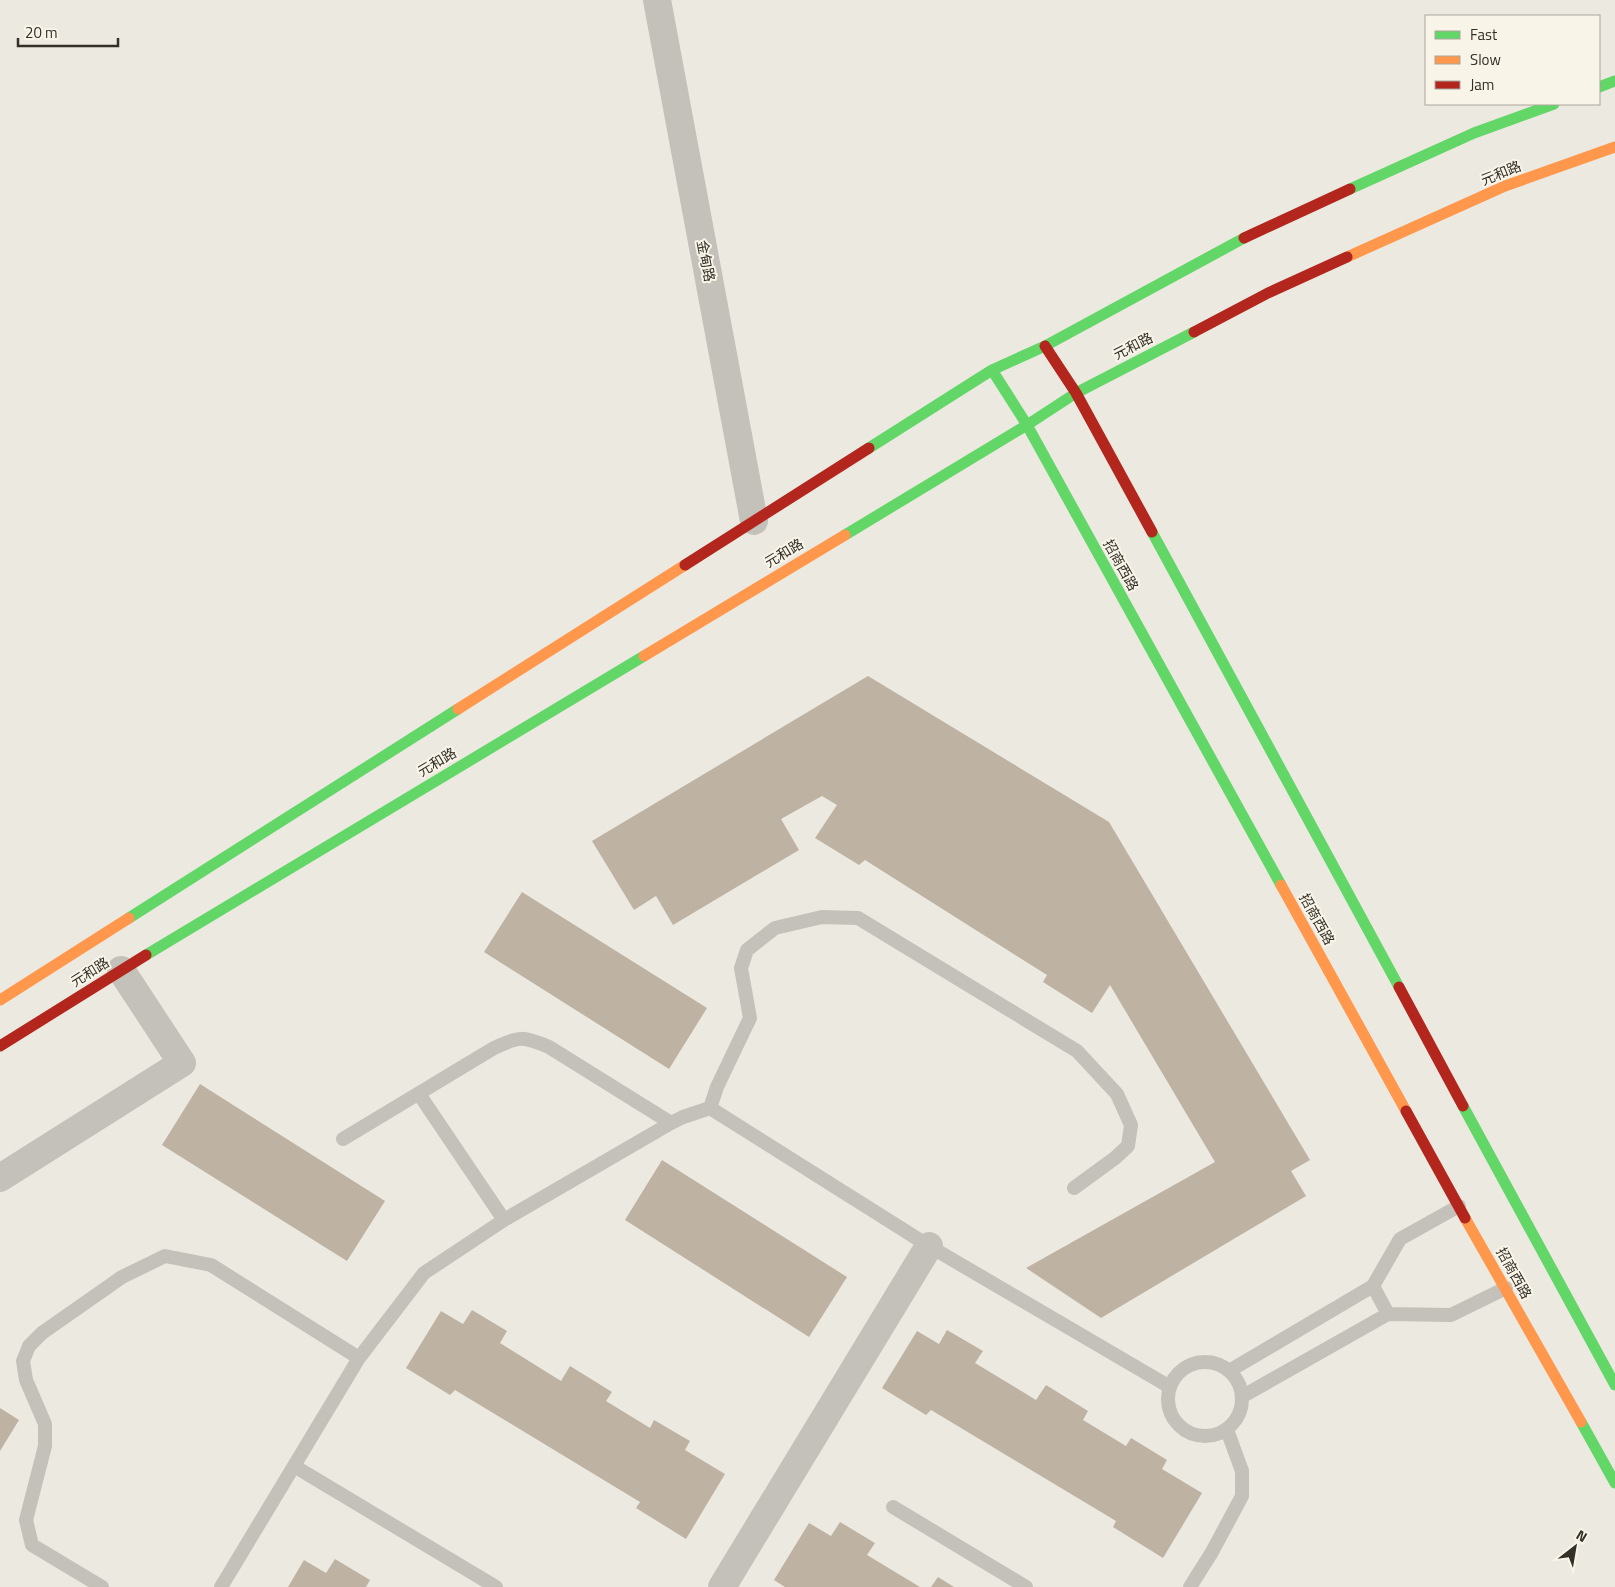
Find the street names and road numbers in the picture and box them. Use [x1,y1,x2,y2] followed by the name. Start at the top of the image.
[1477,155,1524,190] street label: 元和路
[692,238,721,284] street label: 金甸路
[1109,327,1156,364] street label: 元和路
[760,533,807,572] street label: 元和路
[1099,535,1144,594] street label: 招商西路
[413,742,460,781] street label: 元和路
[1295,889,1340,948] street label: 招商西路
[66,952,113,992] street label: 元和路
[1492,1243,1537,1302] street label: 招商西路

